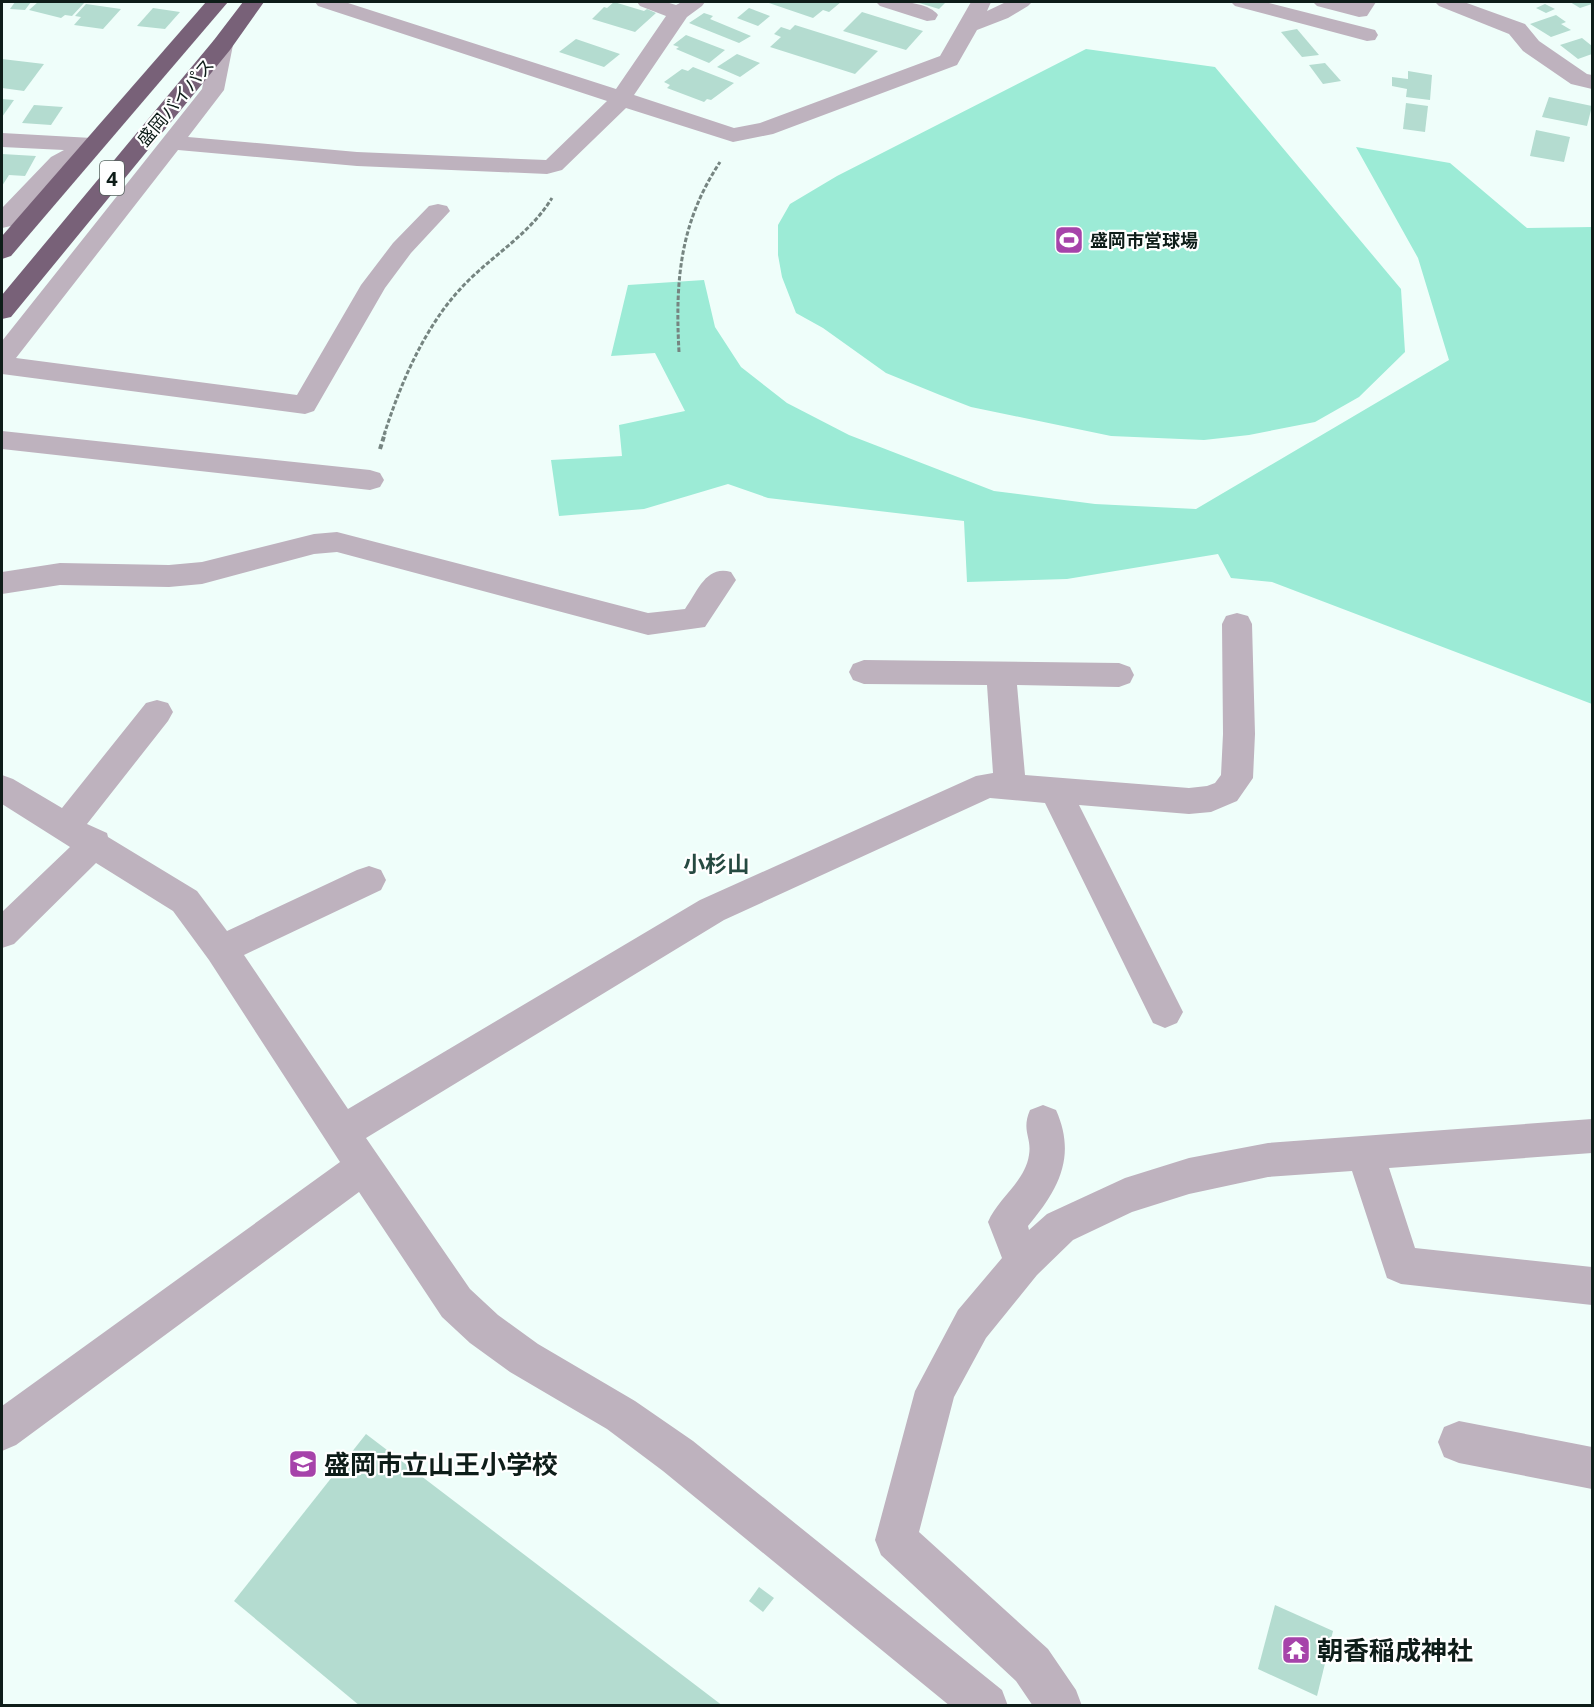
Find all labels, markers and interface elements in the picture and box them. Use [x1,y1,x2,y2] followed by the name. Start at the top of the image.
[131,53,219,151] street label: 盛岡バイパス
[100,161,124,195] road number: 4
[1053,224,1085,256] sports icon: 盛岡市営球場
[1090,228,1198,252] place label: 盛岡市営球場
[683,848,749,878] district label: 小杉山
[324,1446,558,1482] place label: 盛岡市立山王小学校
[287,1448,319,1480] school or university icon: 盛岡市立山王小学校
[1317,1632,1473,1668] place label: 朝香稲成神社
[1280,1634,1312,1666] temple icon: 朝香稲成神社

